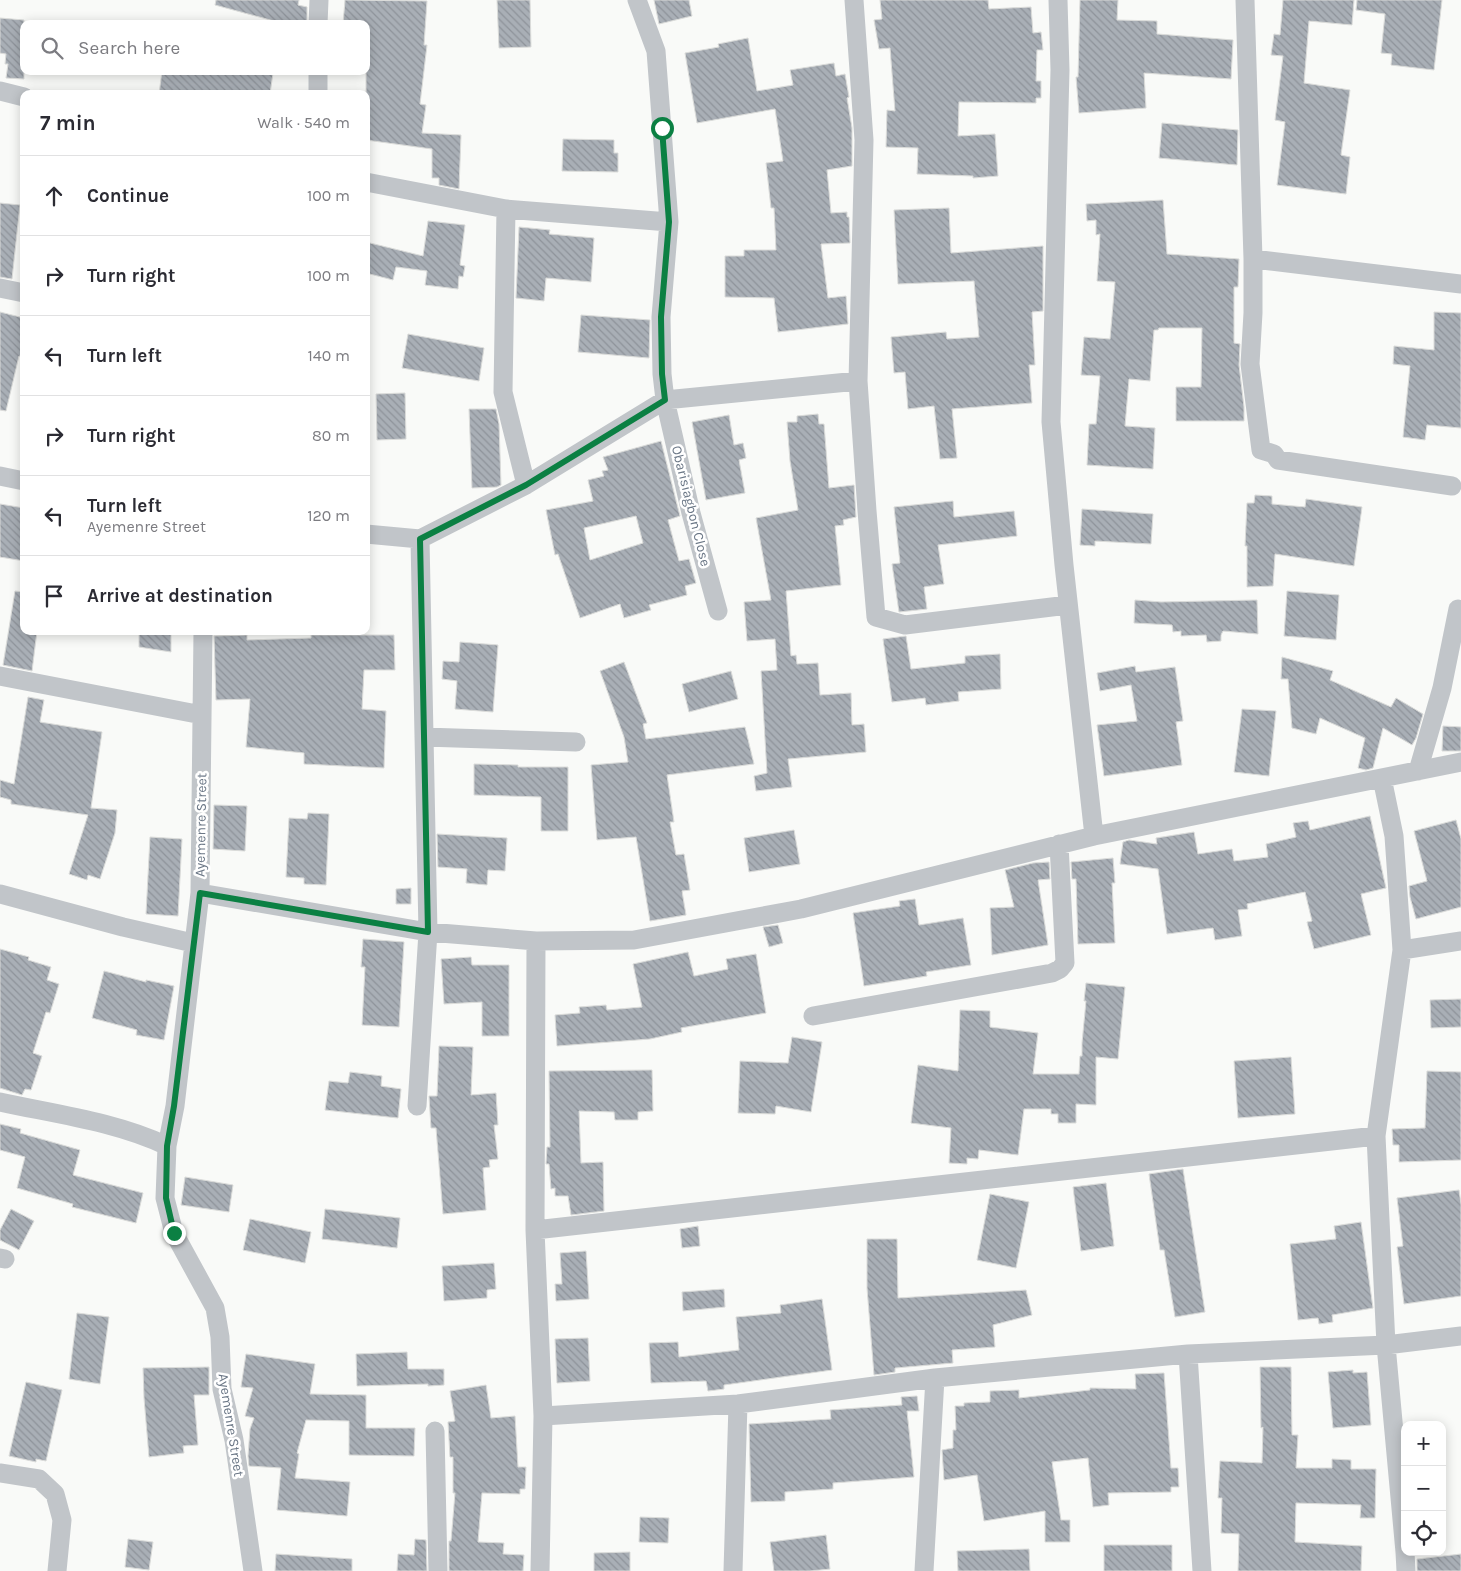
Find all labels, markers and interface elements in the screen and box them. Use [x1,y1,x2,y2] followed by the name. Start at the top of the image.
[20,20,370,75] search box
[38,34,66,62] icon: search
[78,37,180,59] text: Search here
[40,111,96,135] text: 7 min
[257,113,350,132] text: Walk · 540 m
[651,117,674,140] route start
[40,182,68,210] icon: ahead
[87,185,169,207] text: Continue
[307,186,350,205] text: 100 m
[40,262,68,290] icon: right
[87,265,176,287] text: Turn right
[307,266,350,285] text: 100 m
[40,342,68,370] icon: left
[87,345,162,367] text: Turn left
[308,346,350,365] text: 140 m
[40,422,68,450] icon: right
[87,425,176,447] text: Turn right
[312,426,350,445] text: 80 m
[668,444,714,568] street label: Obarisiagbon Close
[87,495,162,517] text: Turn left
[40,502,68,530] icon: left
[307,506,350,525] text: 120 m
[87,517,206,536] text: Ayemenre Street
[40,582,68,610] icon: arrive
[87,585,273,607] text: Arrive at destination
[192,773,210,877] street label: Ayemenre Street
[163,1222,186,1245] route end
[214,1372,248,1478] street label: Ayemenre Street
[1401,1421,1446,1556] map controls
[1401,1421,1446,1466] button: +
[1401,1466,1446,1511] button: −
[1401,1511,1446,1556] button: locate

